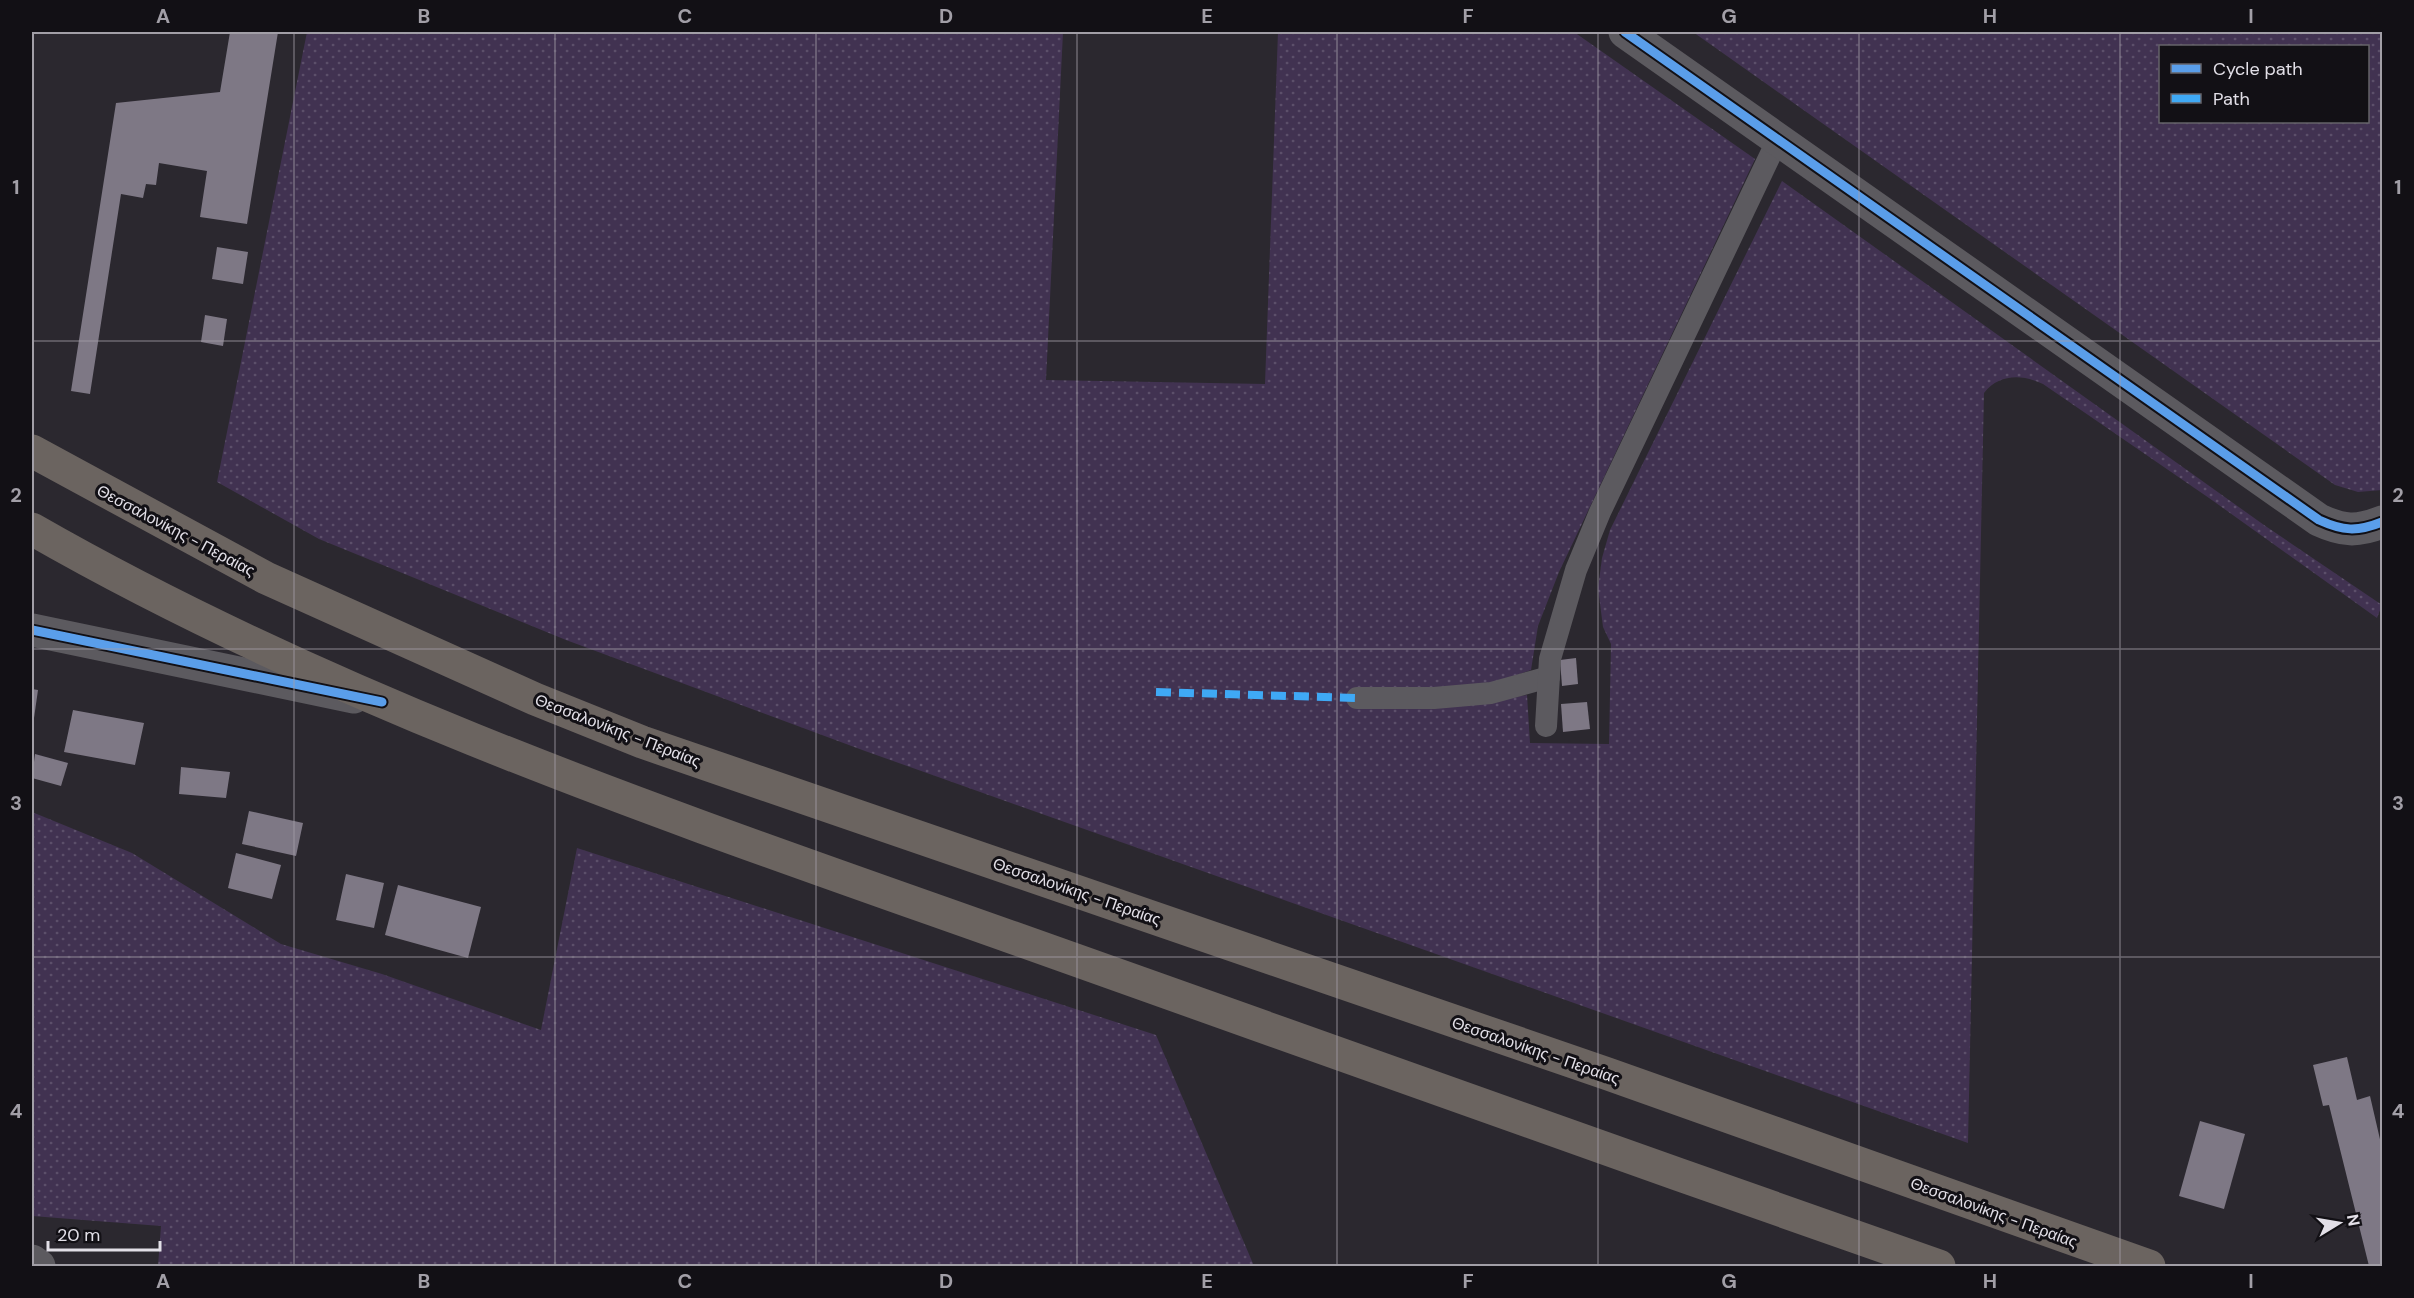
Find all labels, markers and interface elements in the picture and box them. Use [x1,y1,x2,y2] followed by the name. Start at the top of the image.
[156,3,170,29] text: A
[418,3,430,29] text: B
[678,3,692,29] text: C
[939,3,953,29] text: D
[1201,3,1213,29] text: E
[1462,3,1474,29] text: F
[1721,3,1737,29] text: G
[1983,3,1997,29] text: H
[2248,3,2254,29] text: I
[2159,45,2369,123] legend
[2213,57,2303,81] text: Cycle path
[2213,87,2250,111] text: Path
[12,174,20,200] text: 1
[2394,174,2402,200] text: 1
[93,480,259,581] street label: Θεσσαλονίκης - Περαίας
[10,482,22,508] text: 2
[2392,482,2404,508] text: 2
[532,689,704,772] street label: Θεσσαλονίκης - Περαίας
[10,790,22,816] text: 3
[2392,790,2404,816] text: 3
[990,853,1164,930] street label: Θεσσαλονίκης - Περαίας
[1449,1012,1623,1089] street label: Θεσσαλονίκης - Περαίας
[10,1098,23,1124] text: 4
[2392,1098,2405,1124] text: 4
[1907,1172,2080,1253] street label: Θεσσαλονίκης - Περαίας
[2309,1193,2369,1253] north arrow
[2342,1213,2365,1228] text: N
[48,1214,160,1252] scale bar
[57,1223,100,1247] text: 20 m
[156,1268,170,1294] text: A
[418,1268,430,1294] text: B
[678,1268,692,1294] text: C
[939,1268,953,1294] text: D
[1201,1268,1213,1294] text: E
[1462,1268,1474,1294] text: F
[1721,1268,1737,1294] text: G
[1983,1268,1997,1294] text: H
[2248,1268,2254,1294] text: I

